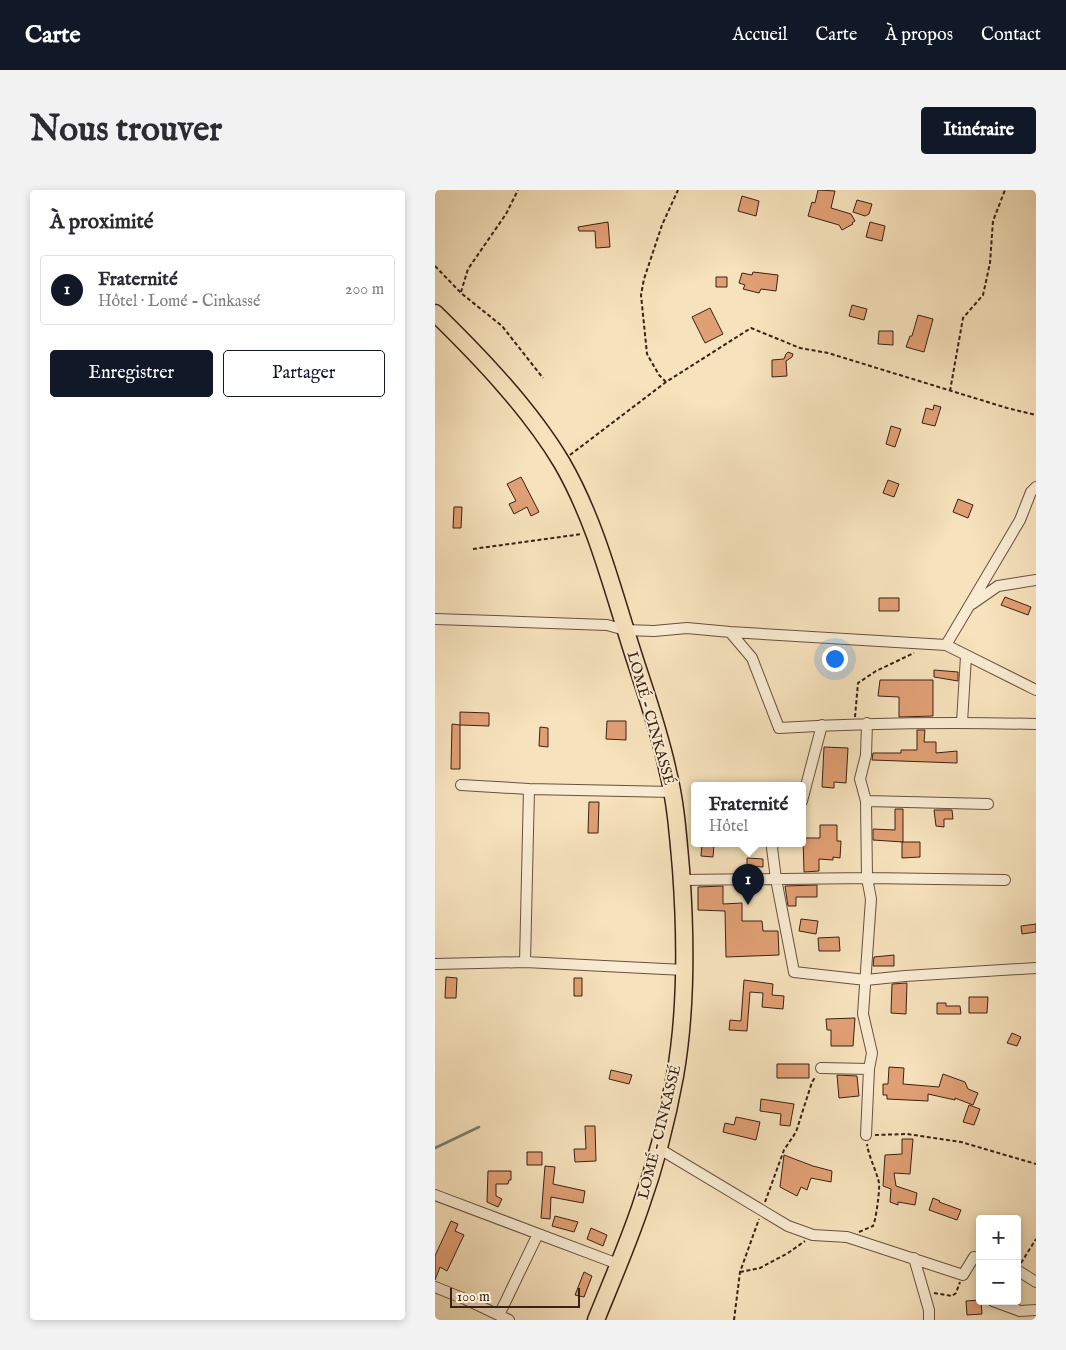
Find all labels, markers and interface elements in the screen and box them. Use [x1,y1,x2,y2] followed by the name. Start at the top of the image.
[25,20,81,51] text: Carte
[733,24,788,47] text: Accueil
[816,24,857,47] text: Carte
[885,24,953,47] text: À propos
[981,24,1041,47] text: Contact
[921,107,1036,154] button: Itinéraire
[30,108,222,153] text: Nous trouver
[50,209,153,236] text: À proximité
[98,268,178,292] text: Fraternité
[64,280,70,300] text: 1
[345,280,384,300] text: 200 m
[98,292,260,312] text: Hôtel · Lomé - Cinkassé
[50,350,213,397] button: Enregistrer
[223,350,385,397] button: Partager
[822,646,848,672] your location
[622,649,679,787] street label: LOMÉ - CINKASSÉ
[691,782,806,847] popup
[709,793,788,817] text: Fraternité
[709,817,748,837] text: Hôtel
[732,864,764,905] pin: 1
[634,1063,685,1201] street label: LOMÉ - CINKASSÉ
[976,1215,1021,1305] map controls
[976,1215,1021,1260] button: +
[976,1260,1021,1305] button: −
[450,1285,580,1308] scale bar
[457,1288,490,1306] text: 100 m

